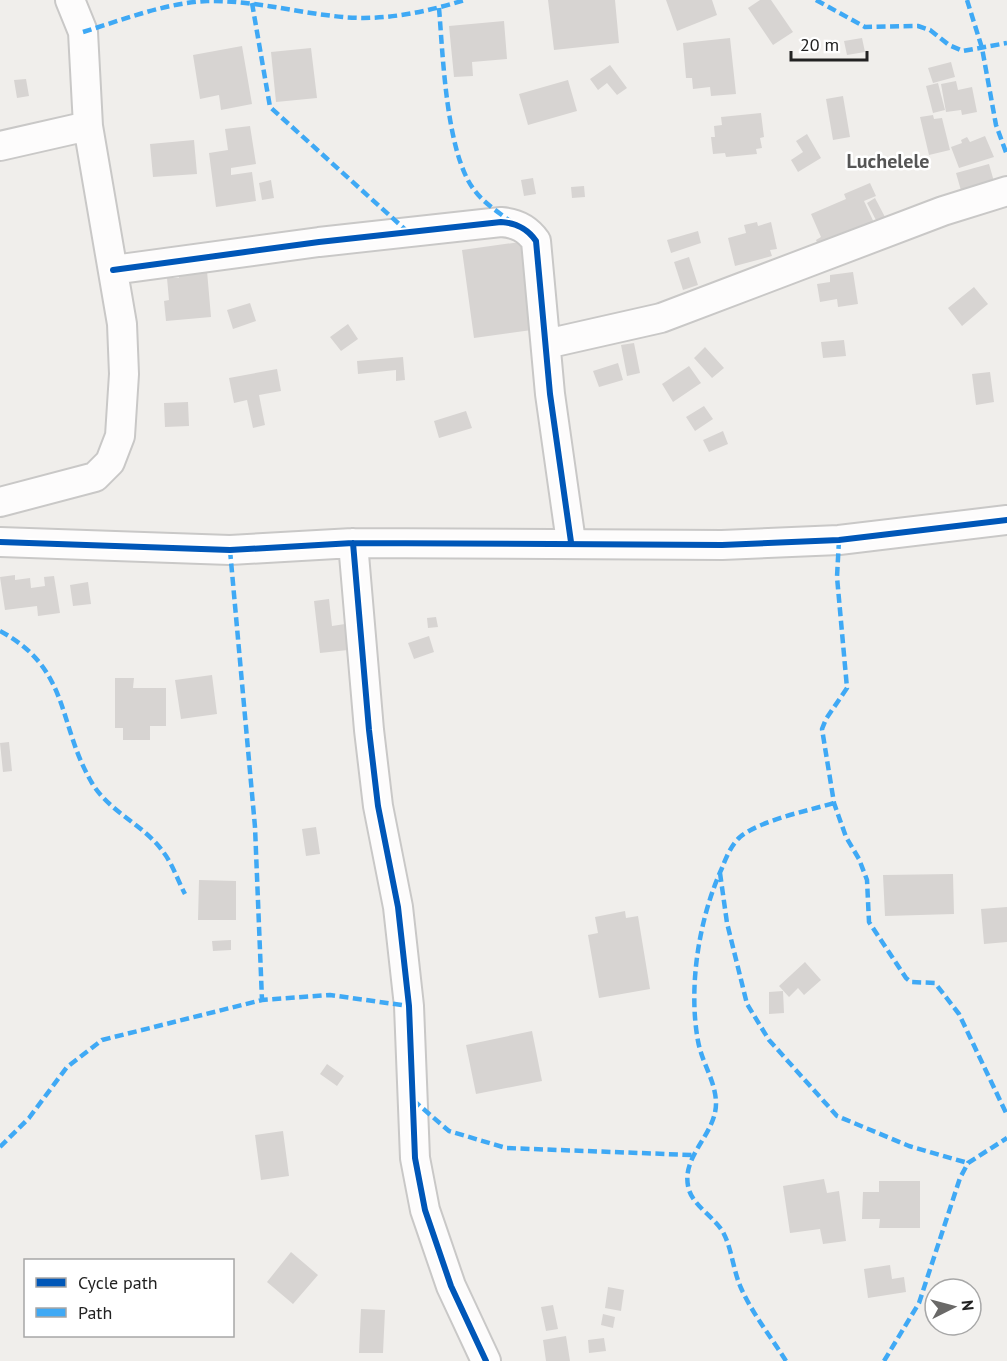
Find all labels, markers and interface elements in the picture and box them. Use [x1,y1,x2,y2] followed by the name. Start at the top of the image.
[791,24,868,62] scale bar
[800,33,839,56] text: 20 m
[847,148,929,174] district label: Luchelele
[24,1259,234,1337] legend
[78,1271,158,1294] text: Cycle path
[923,1277,983,1337] north arrow
[957,1299,978,1312] text: N
[78,1301,112,1324] text: Path

